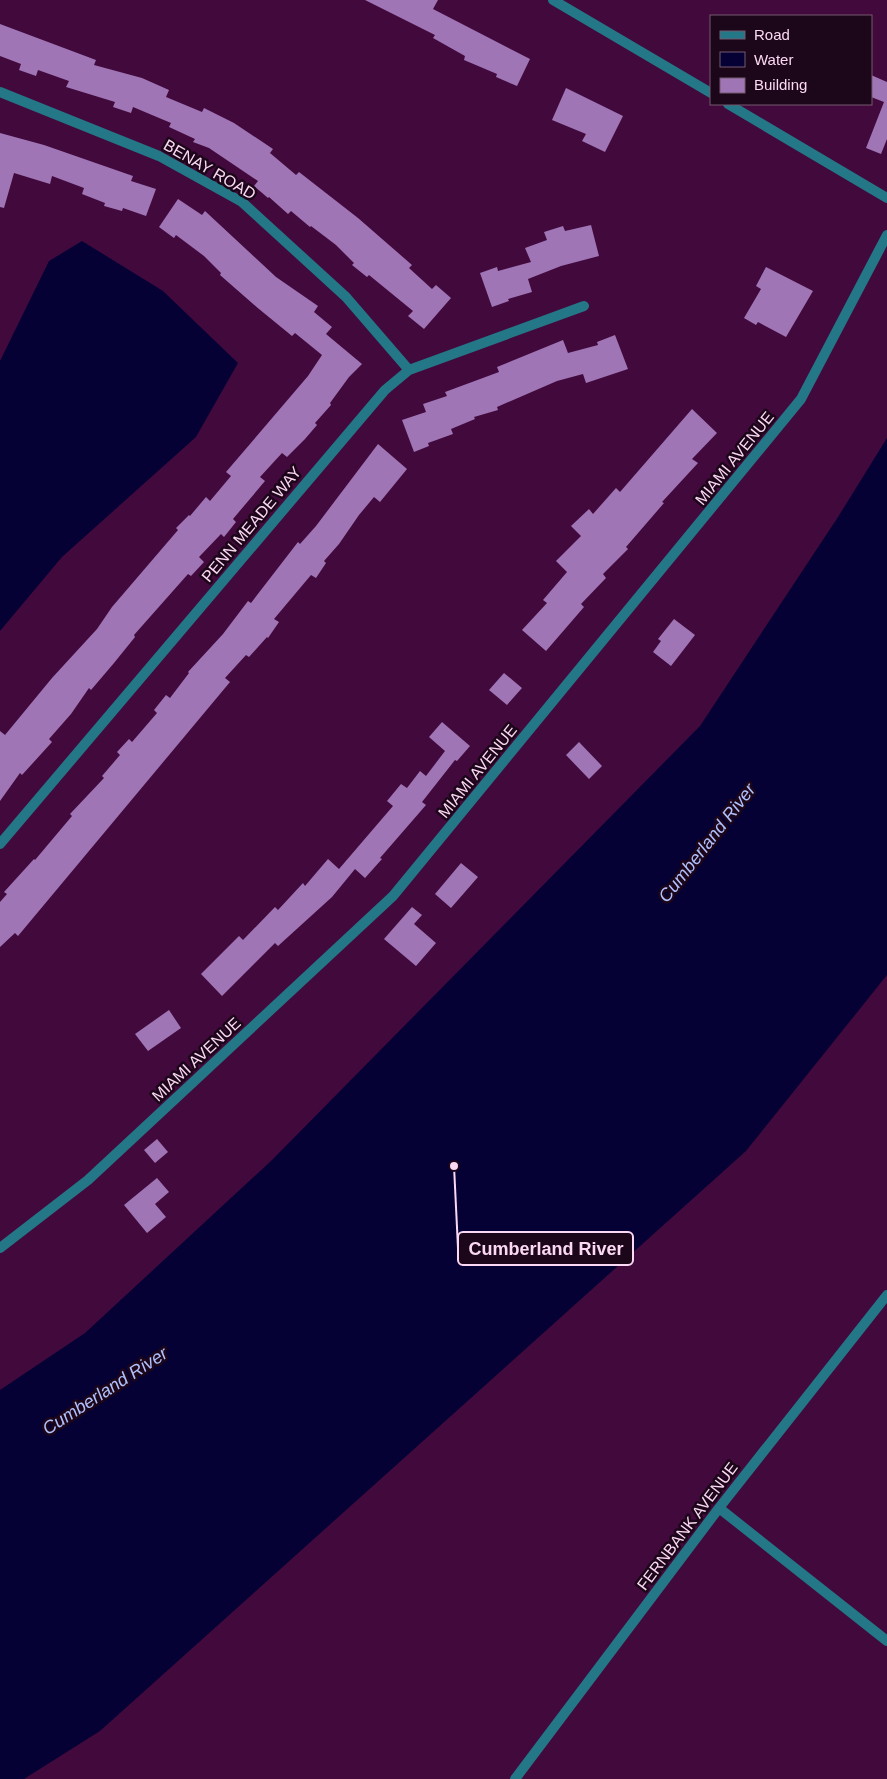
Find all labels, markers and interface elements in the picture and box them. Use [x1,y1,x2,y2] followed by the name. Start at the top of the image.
[710,15,872,105] legend
[754,26,790,43] text: Road
[754,51,793,68] text: Water
[754,76,807,93] text: Building
[161,136,259,203] street label: BENAY ROAD
[692,409,777,508] street label: MIAMI AVENUE
[198,463,305,585] street label: PENN MEADE WAY
[435,722,520,821] street label: MIAMI AVENUE
[654,779,760,906] water label: Cumberland River
[149,1014,244,1105] street label: MIAMI AVENUE
[458,1232,633,1265] callout: Cumberland River
[468,1239,624,1259] text: Cumberland River
[39,1343,172,1439] water label: Cumberland River
[634,1459,741,1593] street label: FERNBANK AVENUE

